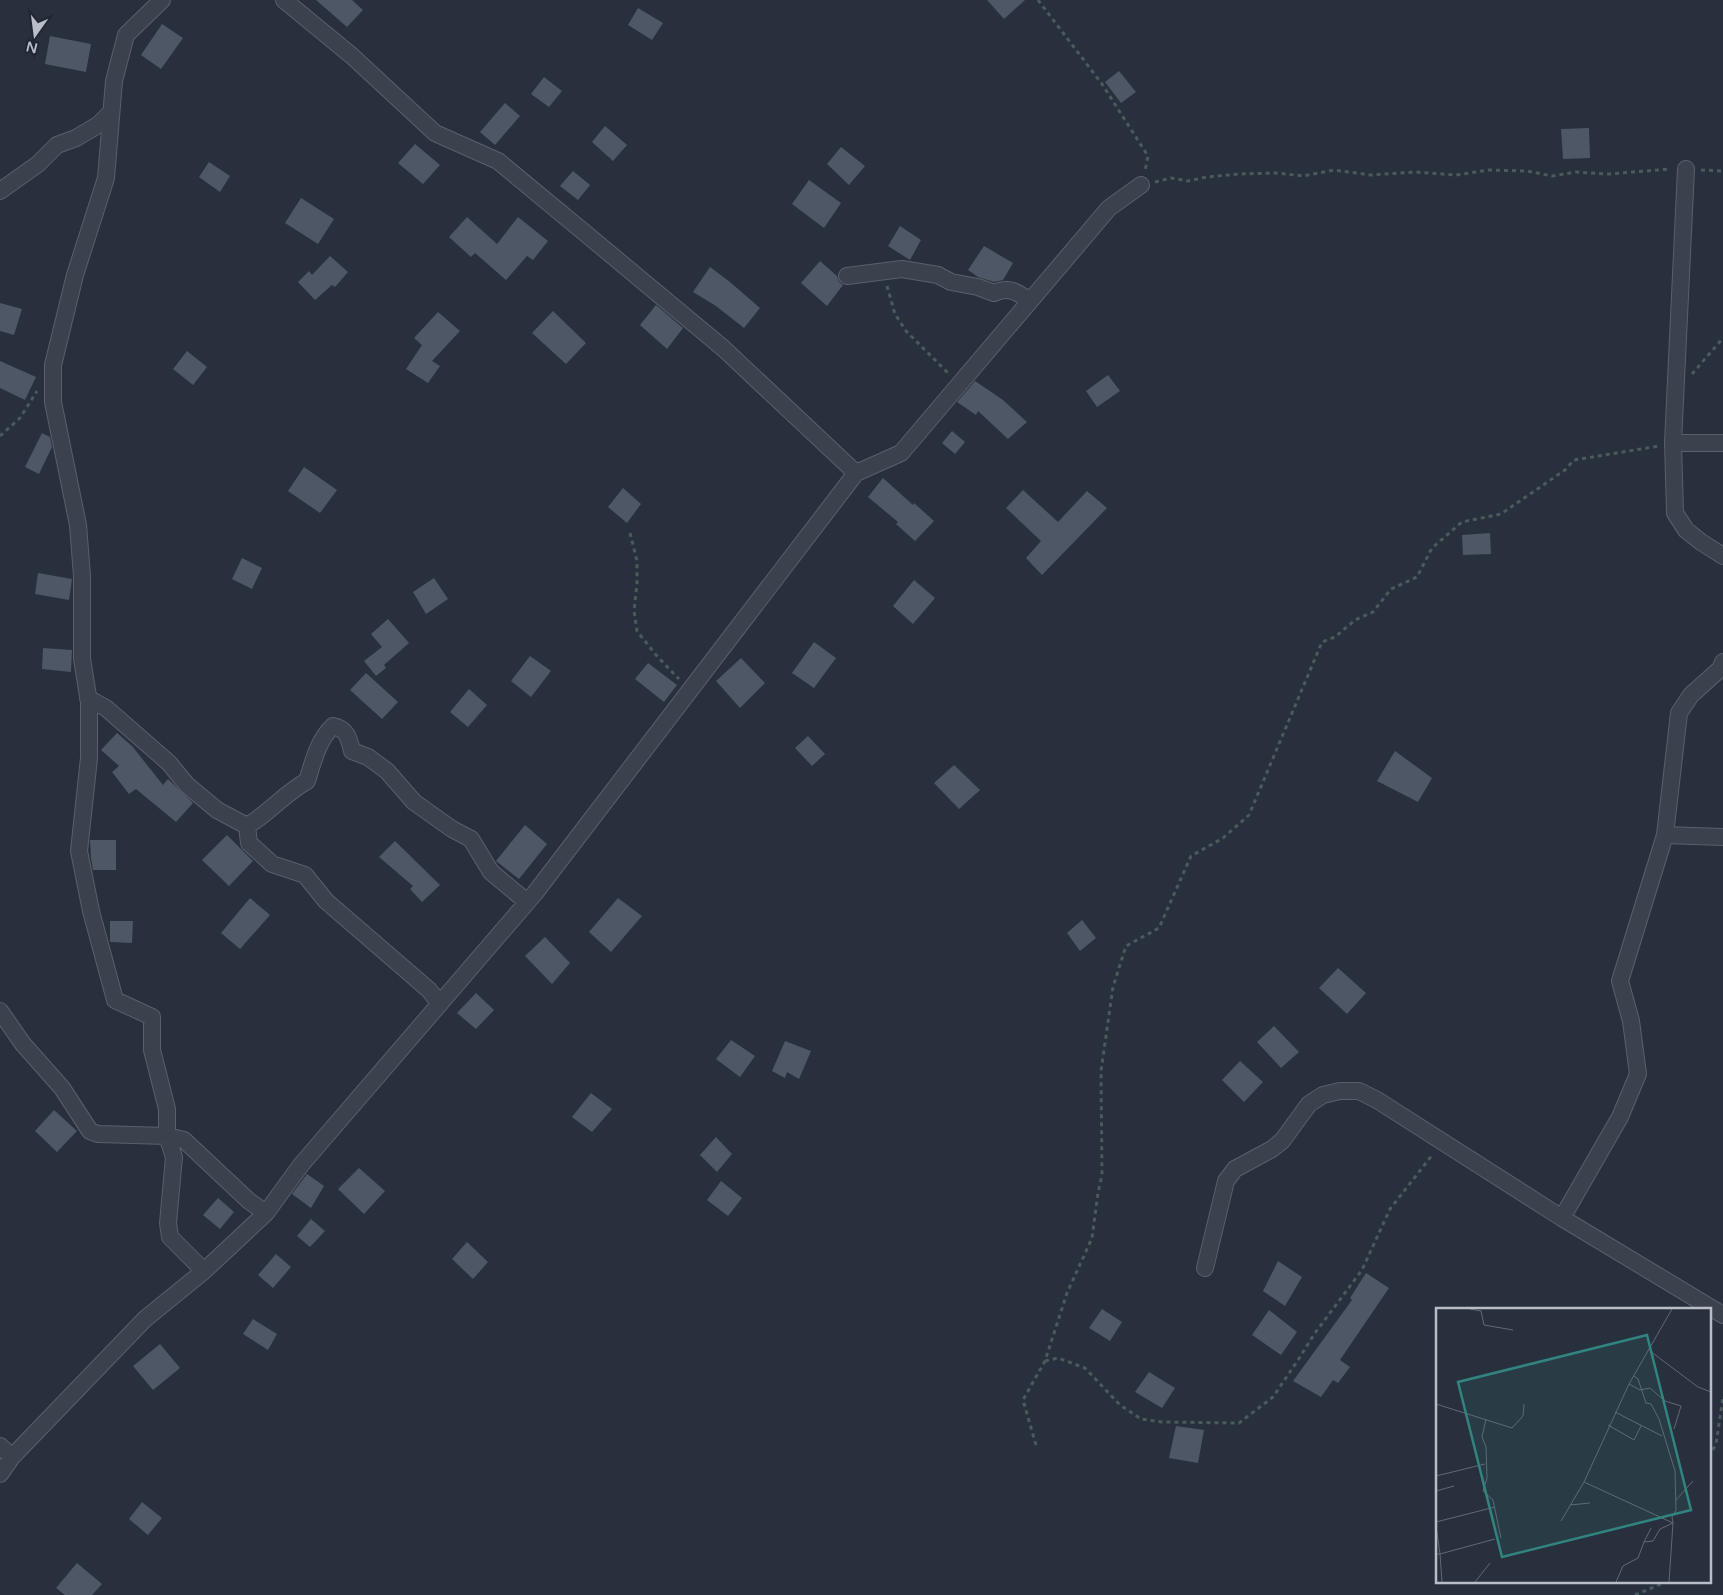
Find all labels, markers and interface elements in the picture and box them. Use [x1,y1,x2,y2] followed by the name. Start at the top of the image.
[10,10,60,60] north arrow
[24,38,39,57] text: N
[1436,1308,1710,1582] inset map

